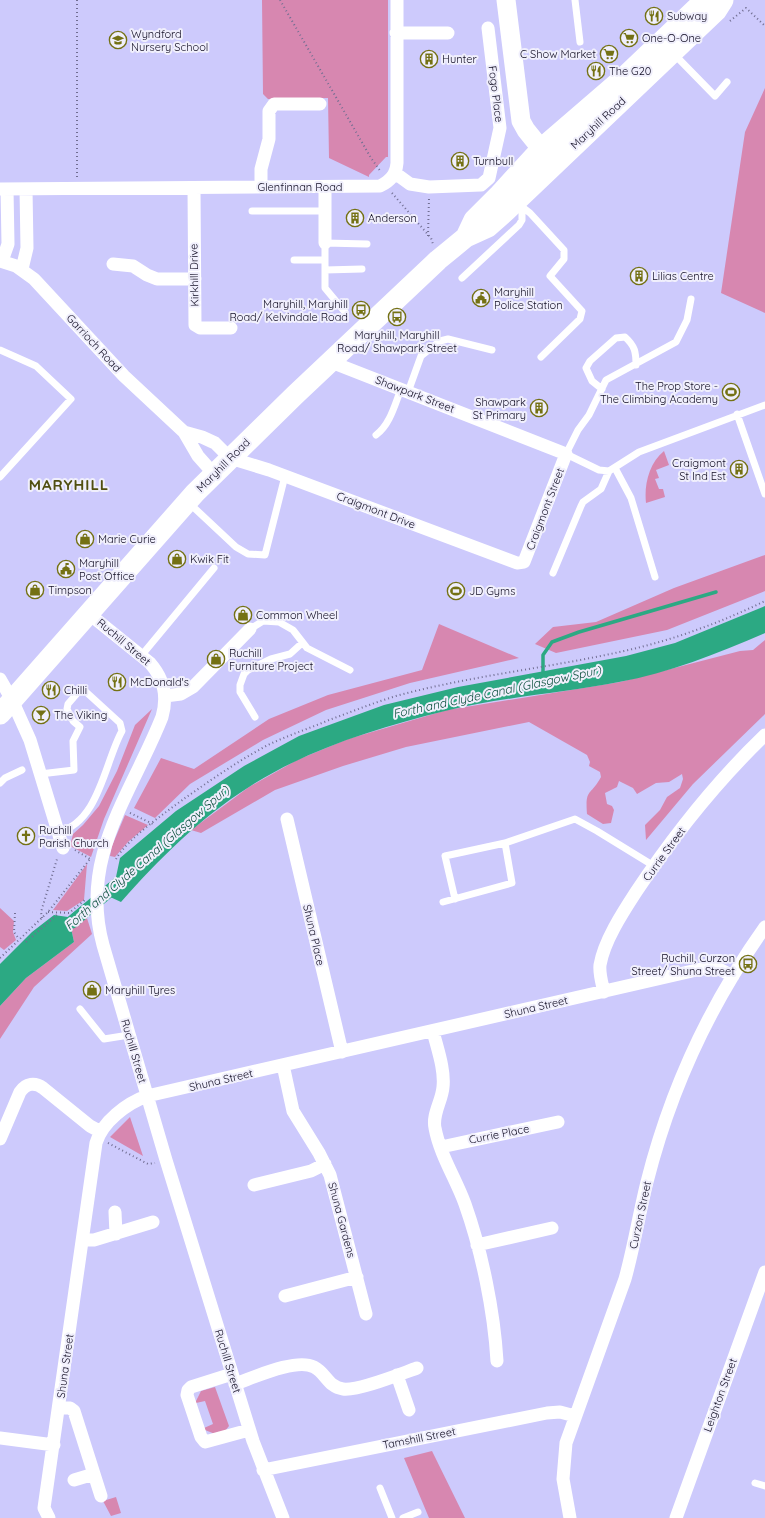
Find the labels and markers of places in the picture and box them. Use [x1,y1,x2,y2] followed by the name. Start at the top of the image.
[644,6,664,26] restaurant icon: Subway
[667,9,707,23] place label: Subway
[131,27,208,54] place label: Wyndford Nursery School
[619,28,639,48] supermarket icon: One-O-One
[108,30,128,50] school or university icon: Wyndford Nursery School
[642,31,701,45] place label: One-O-One
[599,44,619,64] supermarket icon: C Show Market
[520,47,596,61] place label: C Show Market
[419,49,439,69] building icon: Hunter
[442,52,477,66] place label: Hunter
[586,61,606,81] restaurant icon: The G20
[609,64,651,78] place label: The G20
[450,151,470,171] building icon: Turnbull
[473,154,513,168] place label: Turnbull
[345,208,365,228] building icon: Anderson
[368,211,417,225] place label: Anderson
[629,266,649,286] building icon: Lilias Centre
[652,269,714,283] place label: Lilias Centre
[494,285,563,312] place label: Maryhill Police Station
[471,288,491,308] public building icon: Maryhill Police Station
[230,297,348,324] place label: Maryhill, Maryhill Road/ Kelvindale Road
[351,300,371,320] bus stop icon: Maryhill, Maryhill Road/ Kelvindale Road
[387,307,407,327] bus stop icon: Maryhill, Maryhill Road/ Shawpark Street
[337,328,457,355] place label: Maryhill, Maryhill Road/ Shawpark Street
[600,379,718,406] place label: The Prop Store - The Climbing Academy
[721,382,741,402] sports icon: The Prop Store - The Climbing Academy
[473,395,526,422] place label: Shawpark St Primary
[529,398,549,418] building icon: Shawpark St Primary
[672,456,726,483] place label: Craigmont St Ind Est
[729,459,749,479] building icon: Craigmont St Ind Est
[75,529,95,549] shop icon: Marie Curie
[98,532,156,546] place label: Marie Curie
[167,549,187,569] shop icon: Kwik Fit
[190,552,229,566] place label: Kwik Fit
[79,556,135,583] place label: Maryhill Post Office
[56,559,76,579] public building icon: Maryhill Post Office
[25,580,45,600] shop icon: Timpson
[446,581,466,601] sports icon: JD Gyms
[48,583,92,597] place label: Timpson
[469,584,515,598] place label: JD Gyms
[233,605,253,625] shop icon: Common Wheel
[256,608,338,622] place label: Common Wheel
[229,646,314,673] place label: Ruchill Furniture Project
[206,649,226,669] shop icon: Ruchill Furniture Project
[107,672,127,692] restaurant icon: McDonald's
[130,675,189,689] place label: McDonald's
[41,680,61,700] restaurant icon: Chilli
[64,683,87,697] place label: Chilli
[31,705,51,725] bar icon: The Viking
[54,708,107,722] place label: The Viking
[39,823,109,850] place label: Ruchill Parish Church
[16,826,36,846] church icon: Ruchill Parish Church
[631,951,735,978] place label: Ruchill, Curzon Street/ Shuna Street
[738,954,758,974] bus stop icon: Ruchill, Curzon Street/ Shuna Street
[82,980,102,1000] shop icon: Maryhill Tyres
[105,983,175,997] place label: Maryhill Tyres

